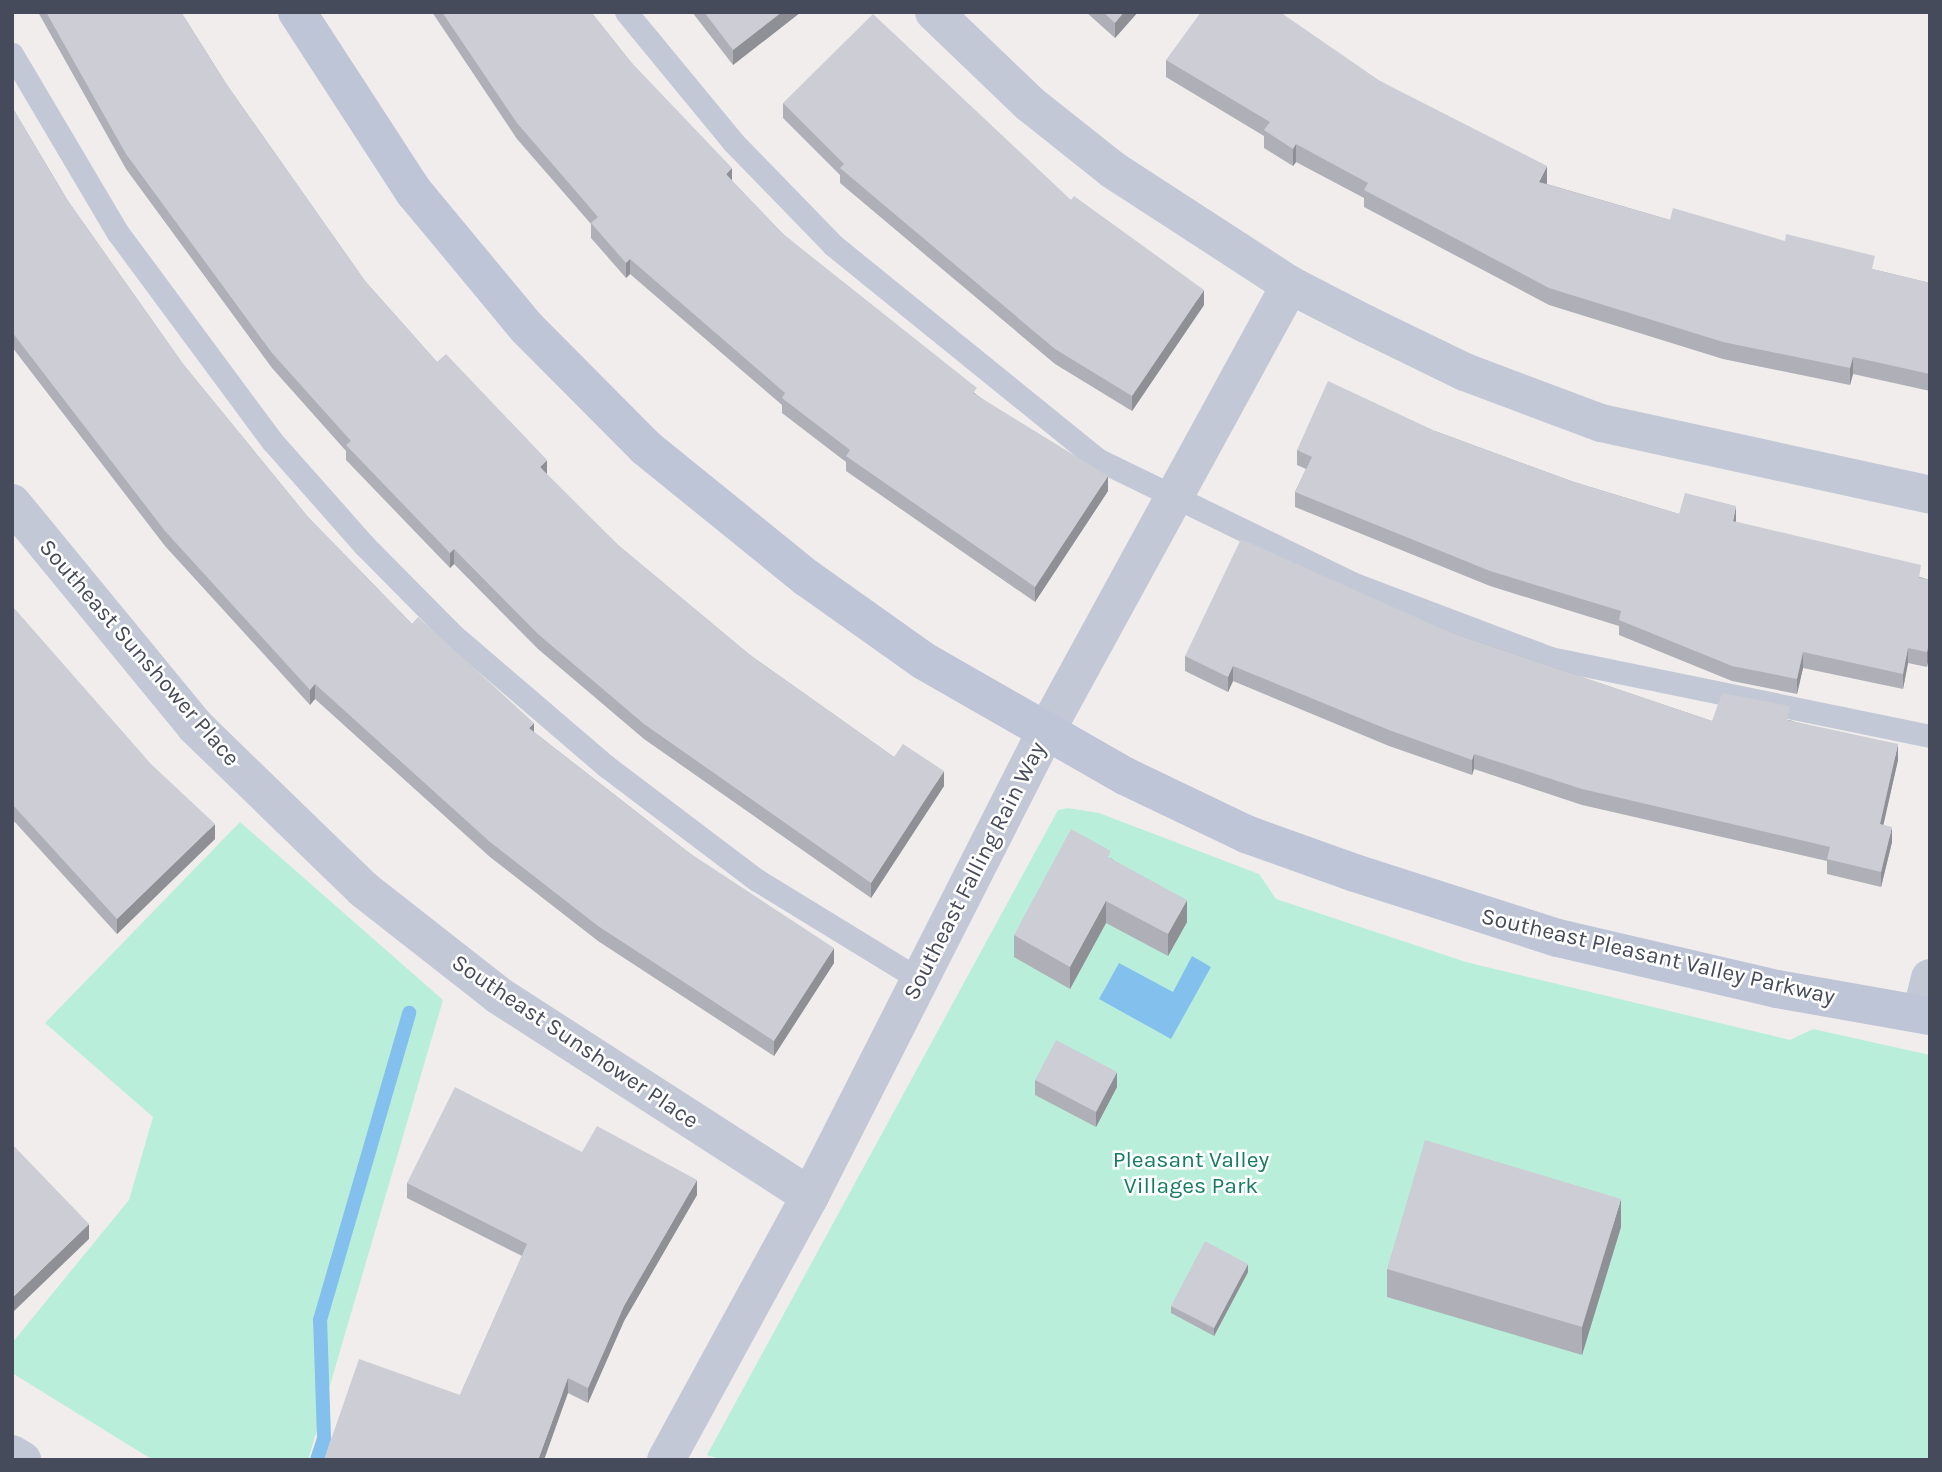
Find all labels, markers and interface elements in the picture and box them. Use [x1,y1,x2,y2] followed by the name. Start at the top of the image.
[33,534,245,772] street label: Southeast Sunshower Place
[898,737,1052,1005] street label: Southeast Falling Rain Way
[1478,903,1838,1011] street label: Southeast Pleasant Valley Parkway
[446,949,704,1135] street label: Southeast Sunshower Place
[1113,1146,1269,1200] park label: Pleasant Valley Villages Park

